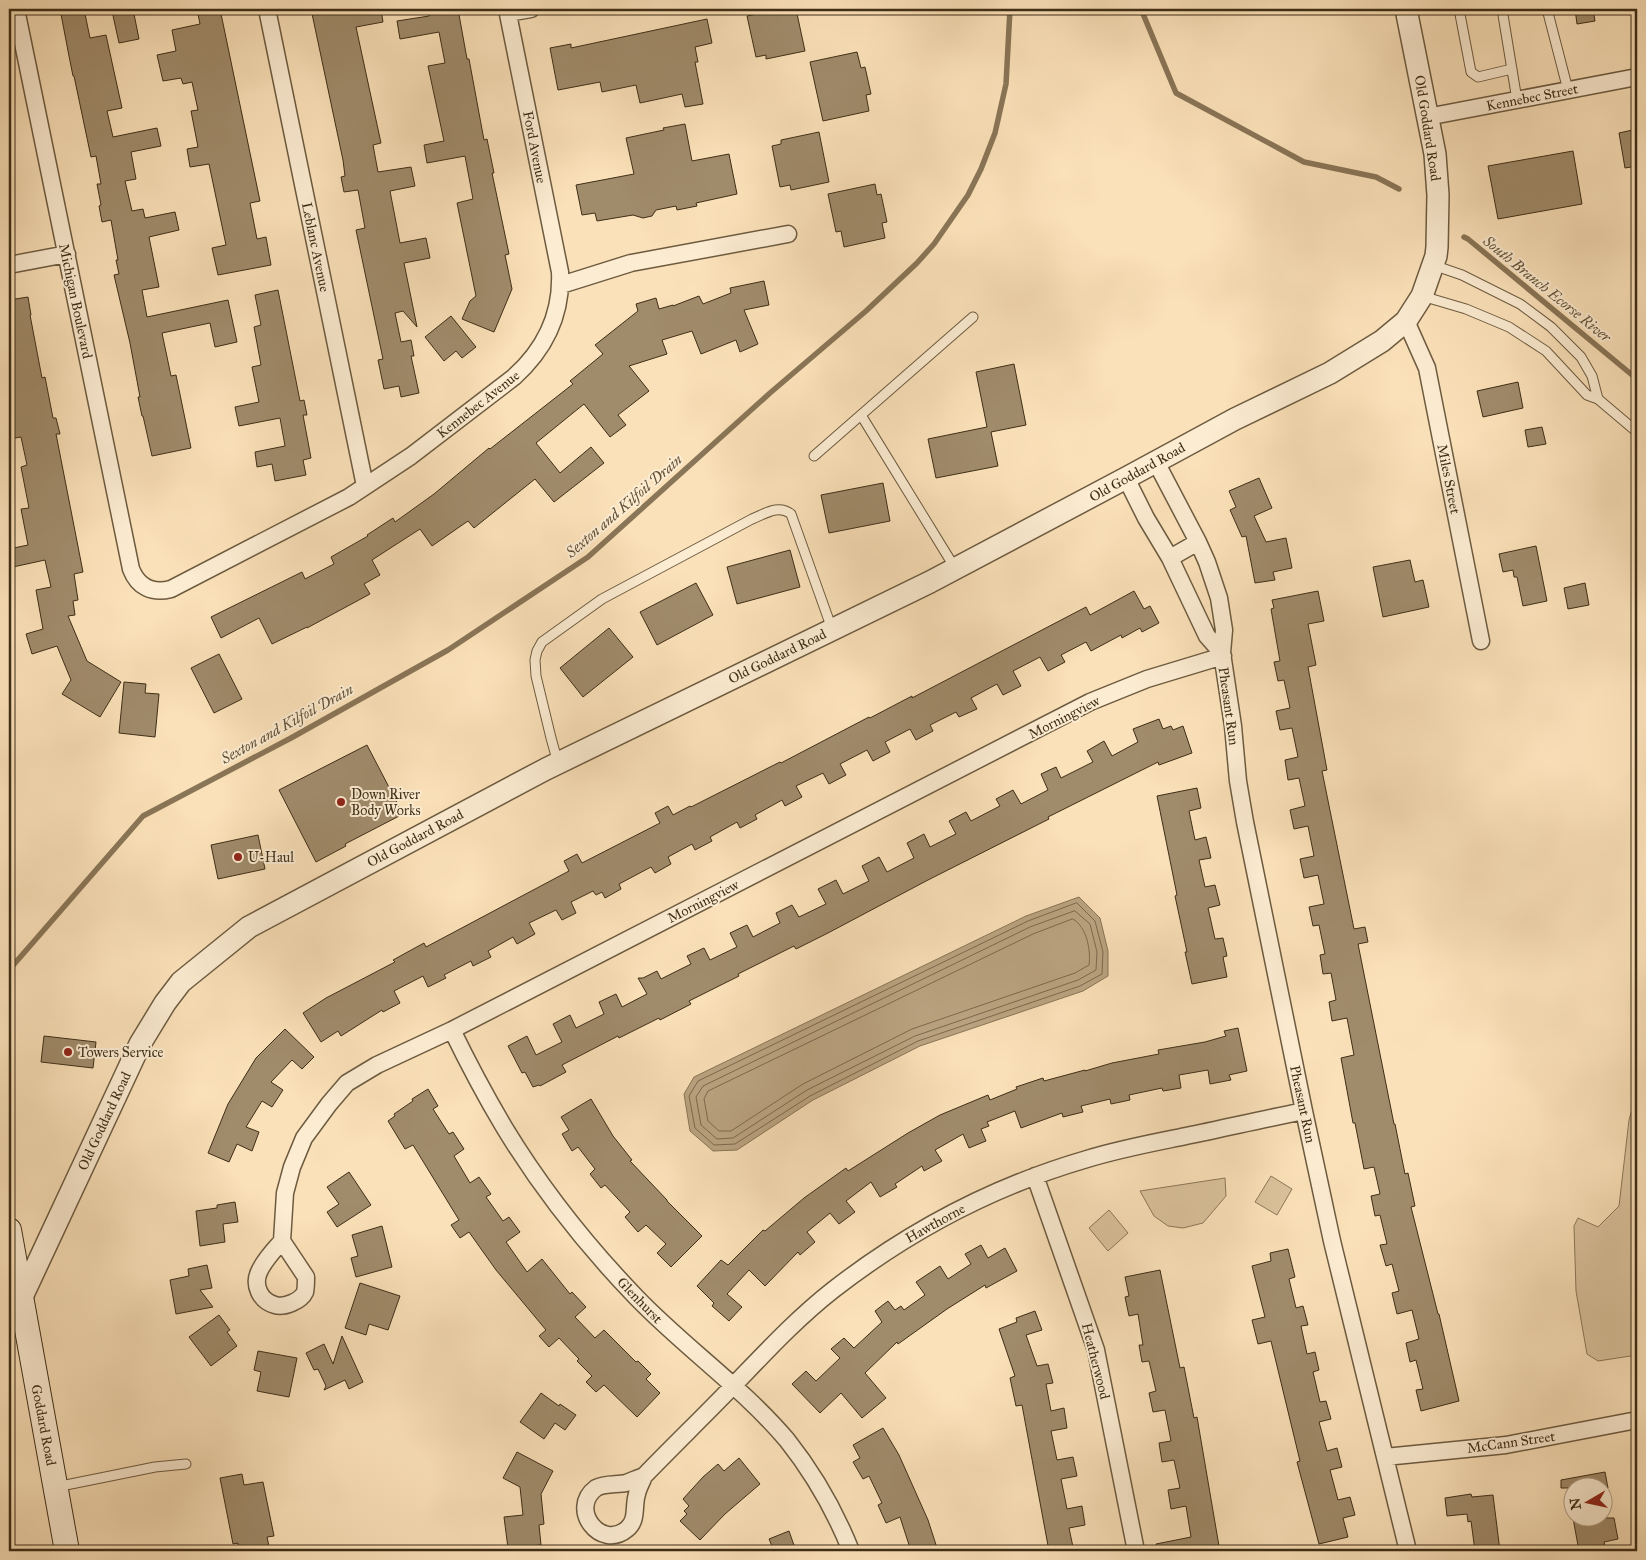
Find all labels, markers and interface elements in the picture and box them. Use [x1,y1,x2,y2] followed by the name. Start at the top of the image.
[1411,74,1444,182] street label: Old Goddard Road
[1485,80,1579,115] street label: Kennebec Street
[519,110,550,185] street label: Ford Avenue
[298,201,333,294] street label: Leblanc Avenue
[1479,231,1615,347] water label: South Branch Ecorse River
[55,242,96,360] street label: Michigan Boulevard
[434,367,523,442] street label: Kennebec Avenue
[1086,439,1188,506] street label: Old Goddard Road
[1433,443,1464,515] street label: Miles Street
[561,450,686,562] water label: Sexton and Kilfoil Drain
[725,625,829,688] street label: Old Goddard Road
[1215,666,1242,747] street label: Pheasant Run
[217,680,356,768] water label: Sexton and Kilfoil Drain
[1026,692,1104,743] street label: Morningview
[351,786,421,819] place label: Down River Body Works
[335,796,347,808] marker: Down River Body Works
[364,806,466,871] street label: Old Goddard Road
[248,849,294,866] place label: U-Haul
[232,851,244,863] marker: U-Haul
[665,876,743,927] street label: Morningview
[78,1044,164,1061] place label: Towers Service
[62,1046,74,1058] marker: Towers Service
[1286,1064,1319,1145] street label: Pheasant Run
[74,1069,135,1173] street label: Old Goddard Road
[902,1200,968,1247] street label: Hawthorne
[613,1274,666,1327] street label: Glenhurst
[1078,1321,1113,1401] street label: Heatherwood
[27,1383,60,1467] street label: Goddard Road
[1466,1428,1556,1457] street label: McCann Street
[1564,1478,1614,1528] north arrow
[1566,1497,1585,1511] text: N

